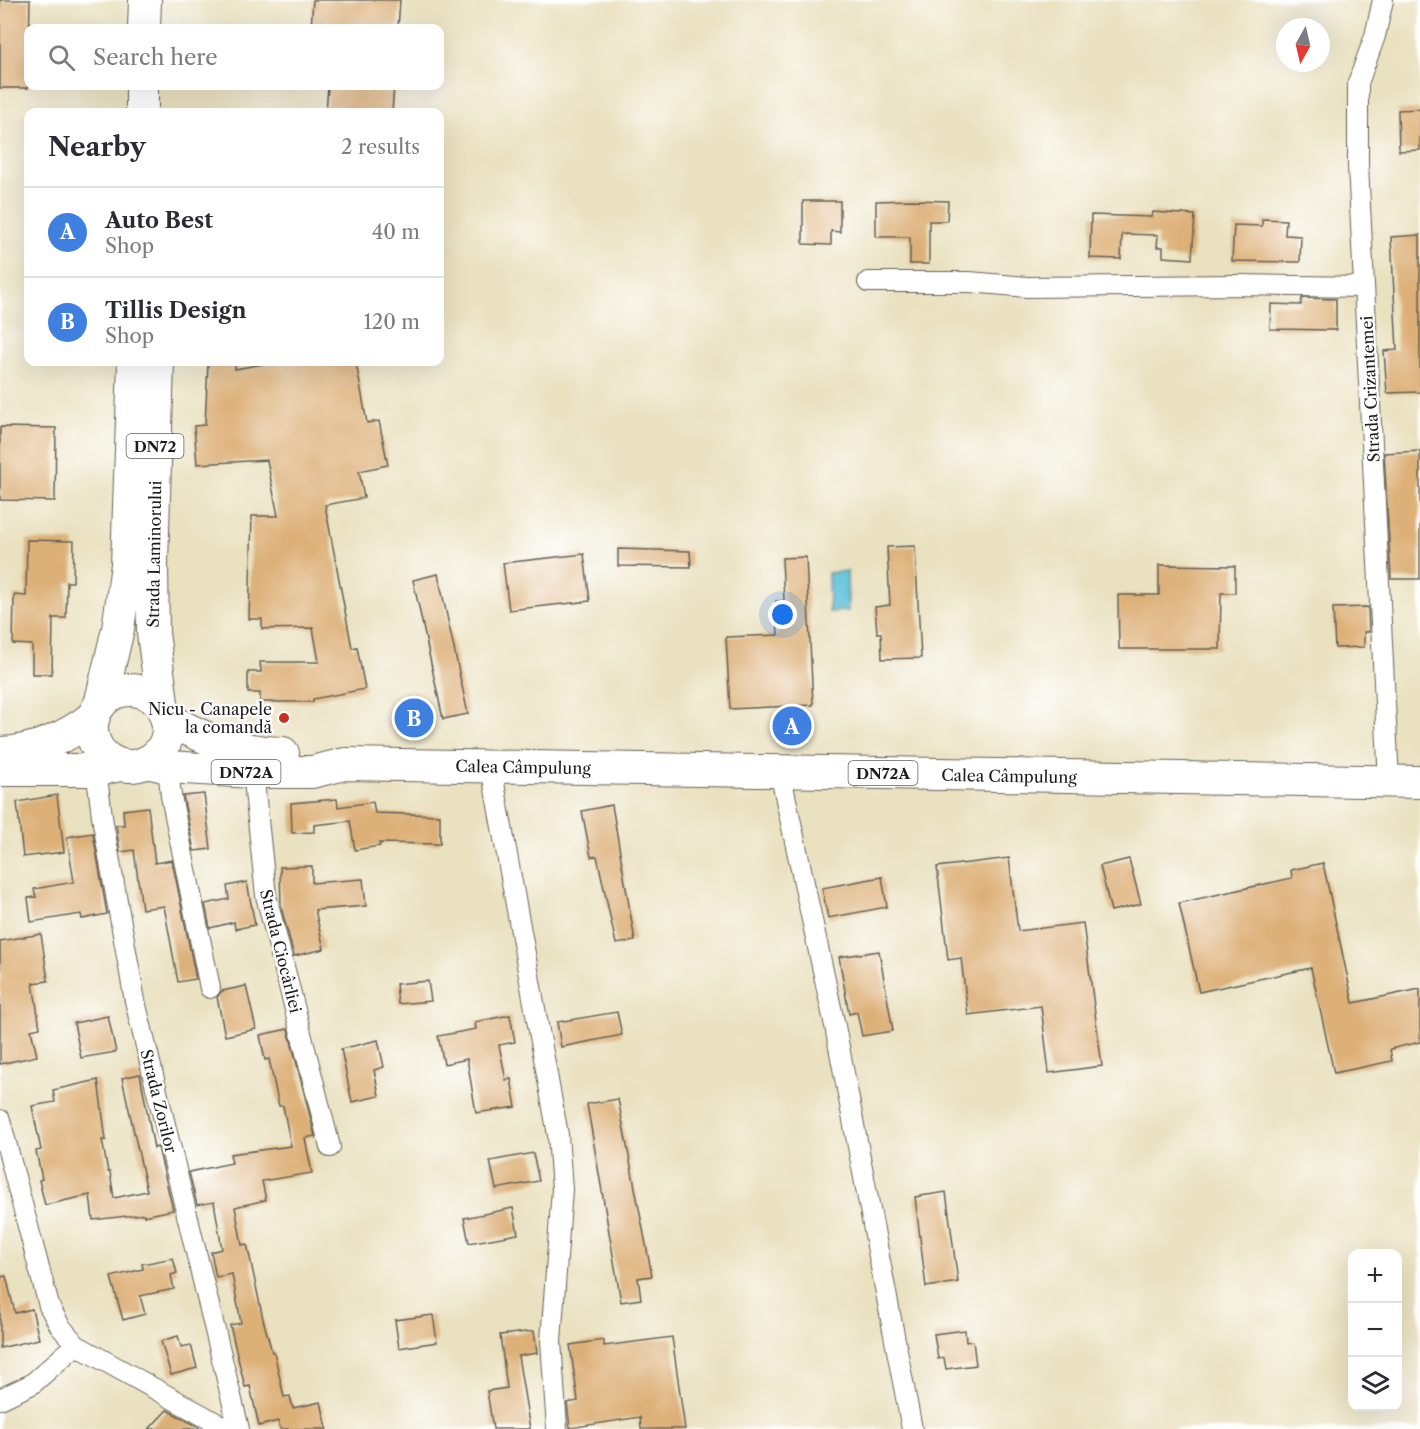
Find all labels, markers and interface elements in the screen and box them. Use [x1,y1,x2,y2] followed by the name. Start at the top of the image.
[1276,18,1330,72] north arrow
[24,24,444,90] search box
[45,41,78,74] icon: search
[93,44,218,71] text: Search here
[48,131,146,163] text: Nearby
[341,135,420,159] text: 2 results
[105,207,213,234] text: Auto Best
[60,220,75,244] text: A
[372,220,420,244] text: 40 m
[105,234,154,258] text: Shop
[105,297,247,324] text: Tillis Design
[60,310,75,334] text: B
[363,310,420,334] text: 120 m
[1356,315,1384,463] street label: Strada Crizantemei
[105,324,154,348] text: Shop
[126,434,184,458] road number: DN72
[143,480,165,628] street label: Strada Laminorului
[768,600,797,629] your location
[394,696,434,740] pin: B
[148,699,273,737] place label: Nicu - Canapele la comandă
[772,704,812,748] pin: A
[277,711,291,725] marker: Nicu - Canapele la comandă
[455,756,591,778] street label: Calea Câmpulung
[212,760,280,784] road number: DN72A
[848,761,918,785] road number: DN72A
[941,765,1077,787] street label: Calea Câmpulung
[256,887,306,1015] street label: Strada Ciocârliei
[136,1047,182,1155] street label: Strada Zorilor
[1348,1249,1402,1411] map controls
[1348,1249,1402,1303] button: +
[1348,1303,1402,1357] button: −
[1348,1357,1402,1411] button: layers

